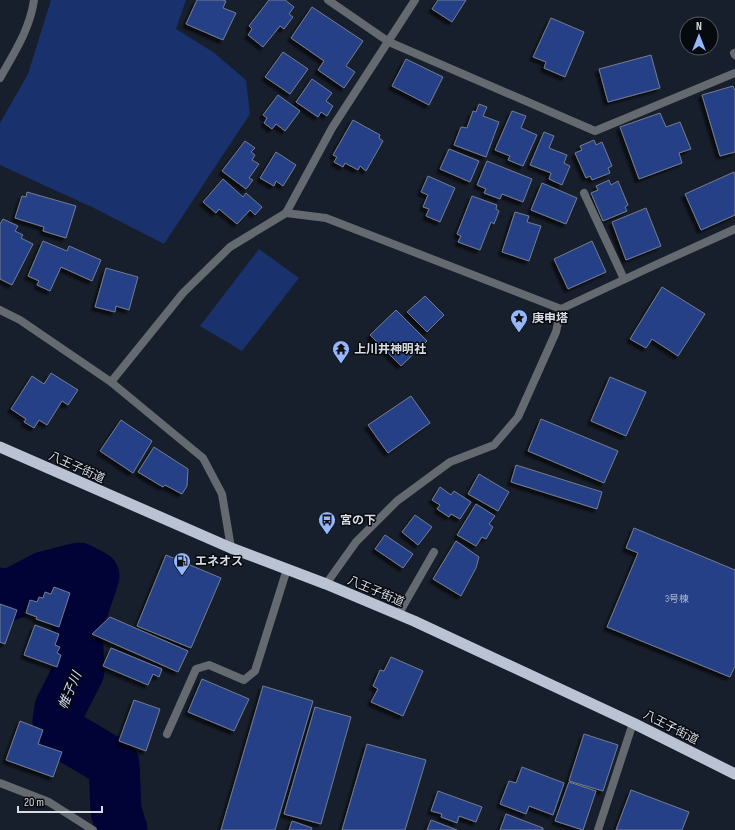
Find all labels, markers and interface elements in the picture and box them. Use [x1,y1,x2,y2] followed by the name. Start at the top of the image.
[679,16,719,56] north arrow
[696,20,702,33] text: N
[509,308,529,333] place icon: 庚申塔
[532,311,568,326] place label: 庚申塔
[331,339,351,364] temple icon: 上川井神明社
[354,342,426,357] place label: 上川井神明社
[46,448,107,487] street label: 八王子街道
[317,510,337,535] bus stop icon: 宮の下
[340,513,376,528] place label: 宮の下
[172,551,192,576] fuel station icon: エネオス
[195,554,243,569] place label: エネオス
[345,573,406,610] street label: 八王子街道
[665,593,689,605] house number: 3号棟
[55,667,86,711] water label: 帷子川
[641,707,701,748] street label: 八王子街道
[18,788,102,814] scale bar
[24,795,44,810] text: 20 m

